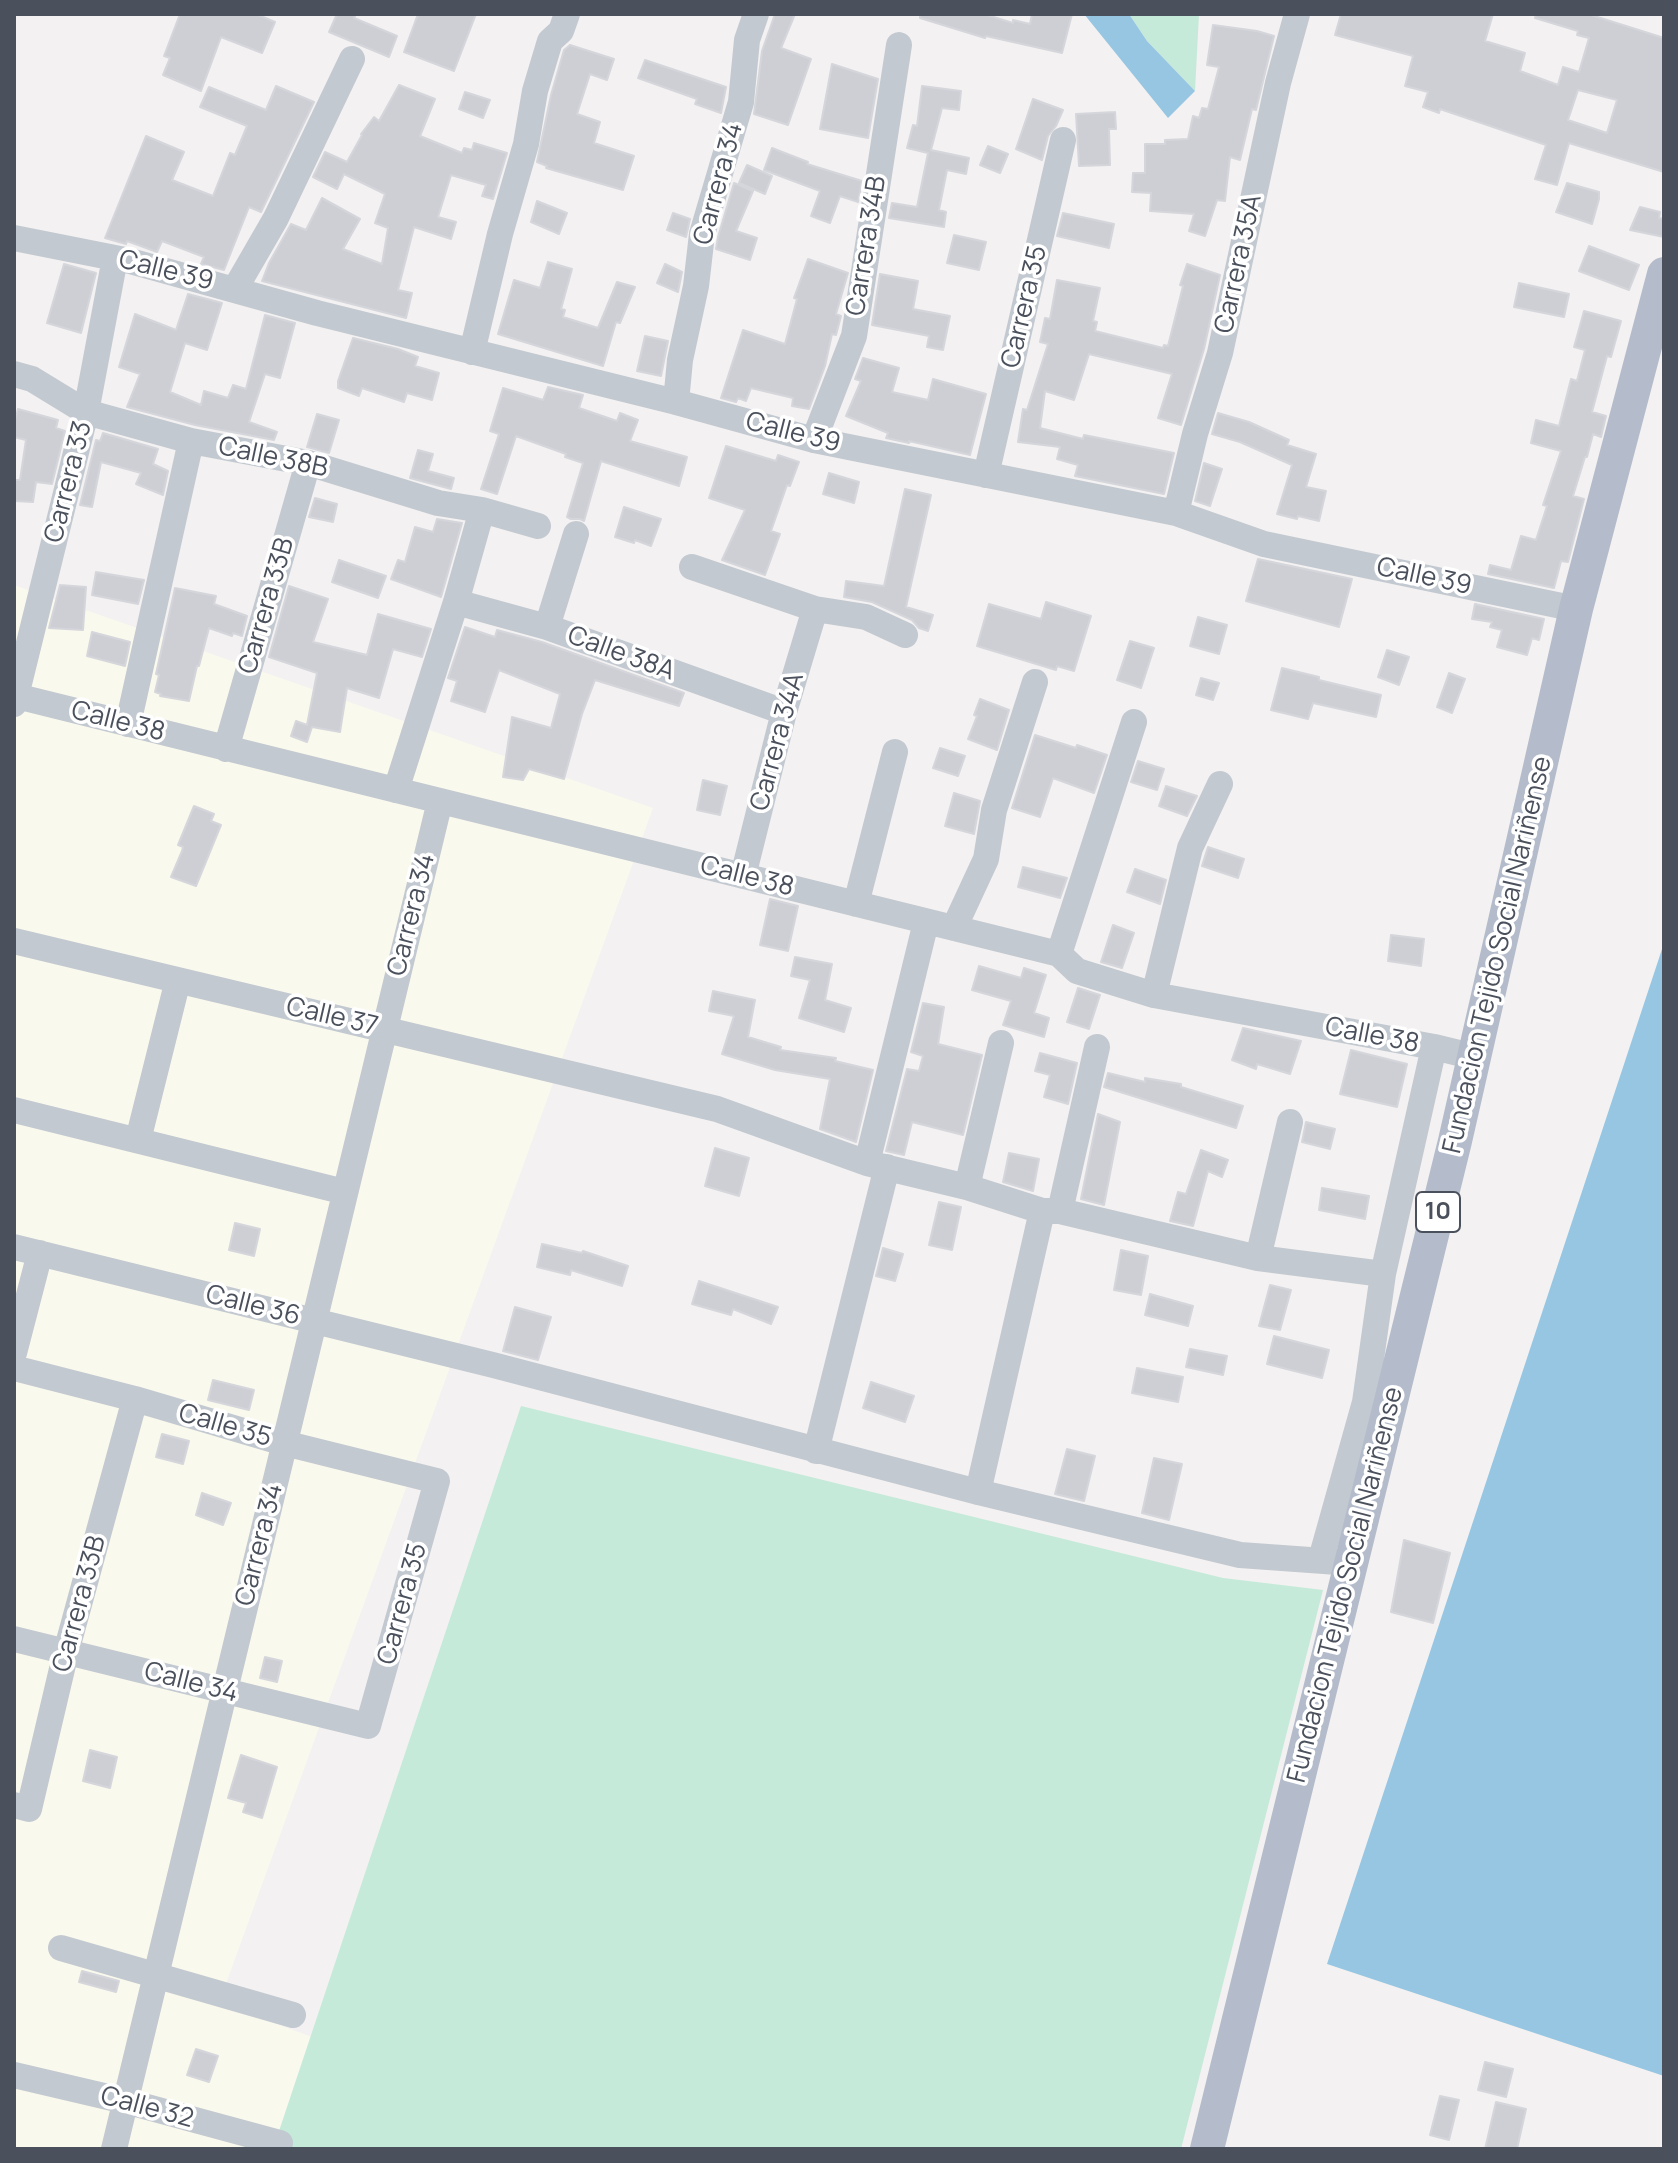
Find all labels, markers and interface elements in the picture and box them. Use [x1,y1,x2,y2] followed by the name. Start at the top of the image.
[688,120,750,248] street label: Carrera 34
[841,174,893,318] street label: Carrera 34B
[1209,192,1269,336] street label: Carrera 35A
[996,243,1054,371] street label: Carrera 35
[116,244,216,298] street label: Calle 39
[743,406,843,460] street label: Calle 39
[39,418,99,546] street label: Carrera 33
[215,431,331,485] street label: Calle 38B
[233,534,301,678] street label: Carrera 33B
[1374,552,1474,602] street label: Calle 39
[563,620,679,688] street label: Calle 38A
[745,670,811,814] street label: Carrera 34A
[68,695,168,749] street label: Calle 38
[1437,753,1559,1157] street label: Fundacion Tejido Social Nariñense
[697,850,797,904] street label: Calle 38
[382,851,442,979] street label: Carrera 34
[283,991,381,1043] street label: Calle 37
[1322,1012,1422,1060] street label: Calle 38
[1416,1192,1460,1232] road number: 10
[203,1279,303,1333] street label: Calle 36
[1282,1384,1410,1786] street label: Fundacion Tejido Social Nariñense
[175,1398,275,1454] street label: Calle 35
[230,1481,290,1609] street label: Carrera 34
[47,1532,113,1676] street label: Carrera 33B
[372,1540,434,1668] street label: Carrera 35
[141,1656,241,1710] street label: Calle 34
[97,2081,197,2135] street label: Calle 32

